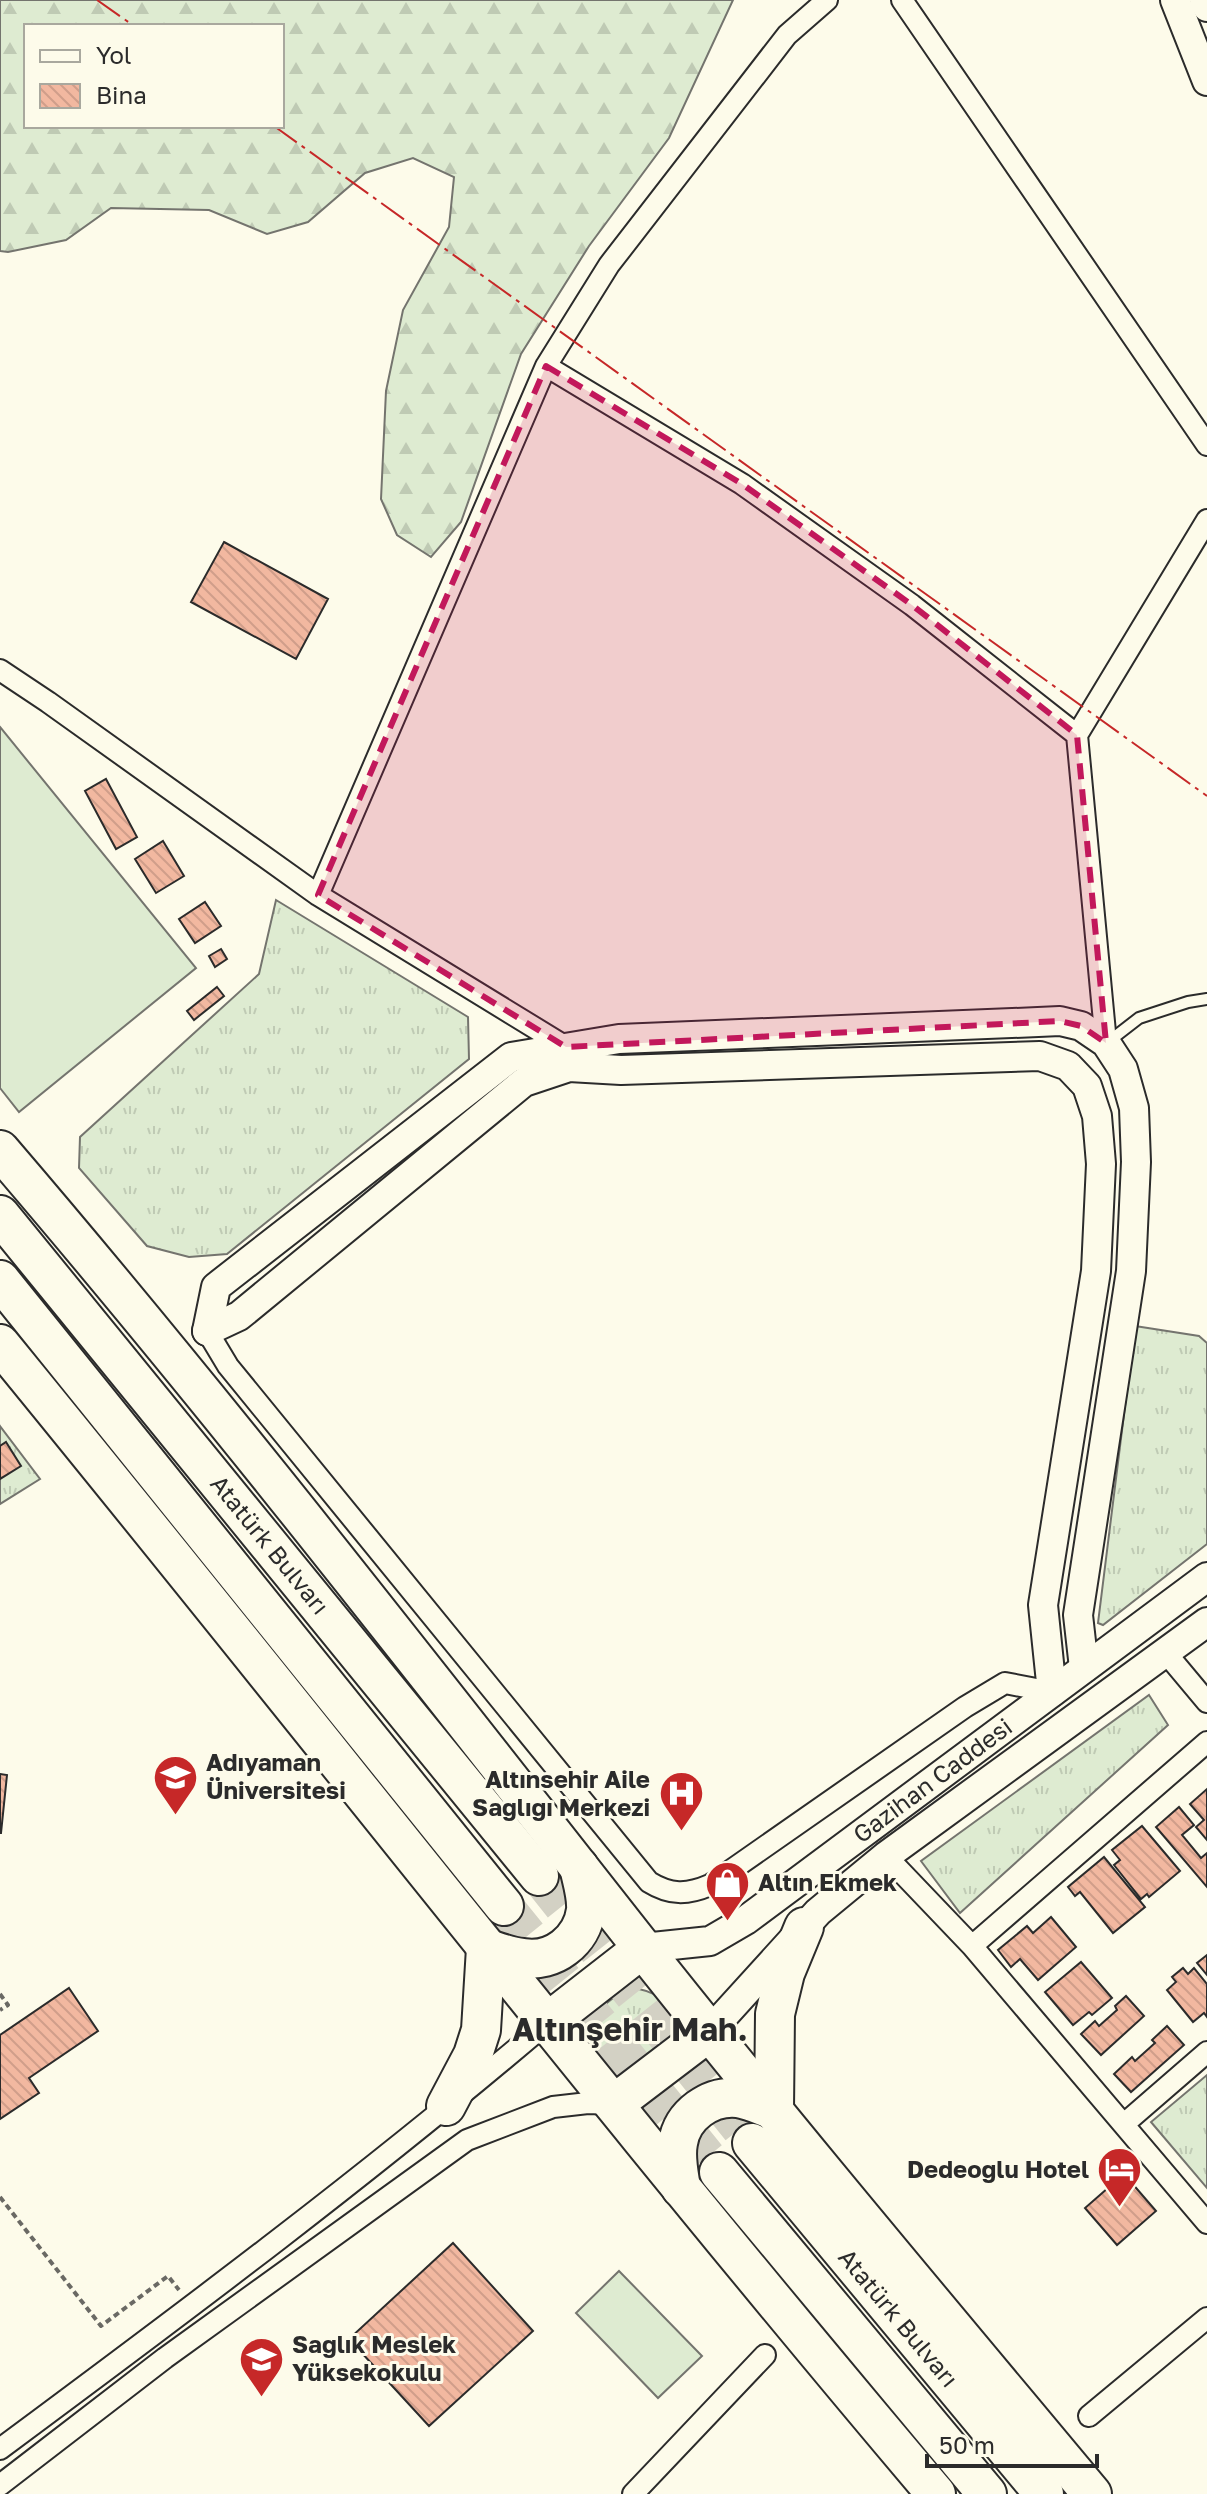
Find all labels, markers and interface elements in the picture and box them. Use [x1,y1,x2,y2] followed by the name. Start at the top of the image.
[24,24,284,128] legend
[96,40,132,69] text: Yol
[96,80,147,109] text: Bina
[205,1469,336,1620] street label: Atatürk Bulvarı
[847,1711,1017,1848] street label: Gazihan Caddesi
[206,1747,346,1804] place label: Adıyaman Üniversitesi
[151,1753,199,1816] school or university icon: Adıyaman Üniversitesi
[472,1764,650,1821] place label: Altınsehir Aile Saglıgı Merkezi
[657,1770,705,1833] hospital icon: Altınsehir Aile Saglıgı Merkezi
[703,1859,751,1922] shop icon: Altın Ekmek
[758,1867,897,1896] place label: Altın Ekmek
[512,2010,748,2048] district label: Altınşehir Mah.
[1096,2146,1144,2209] hotel icon: Dedeoğlu Hotel
[907,2154,1089,2183] place label: Dedeoğlu Hotel
[833,2242,965,2392] street label: Atatürk Bulvarı
[292,2329,456,2386] place label: Sağlık Meslek Yüksekokulu
[237,2335,285,2398] school or university icon: Sağlık Meslek Yüksekokulu
[927,2418,1097,2468] scale bar
[939,2430,995,2459] text: 50 m

